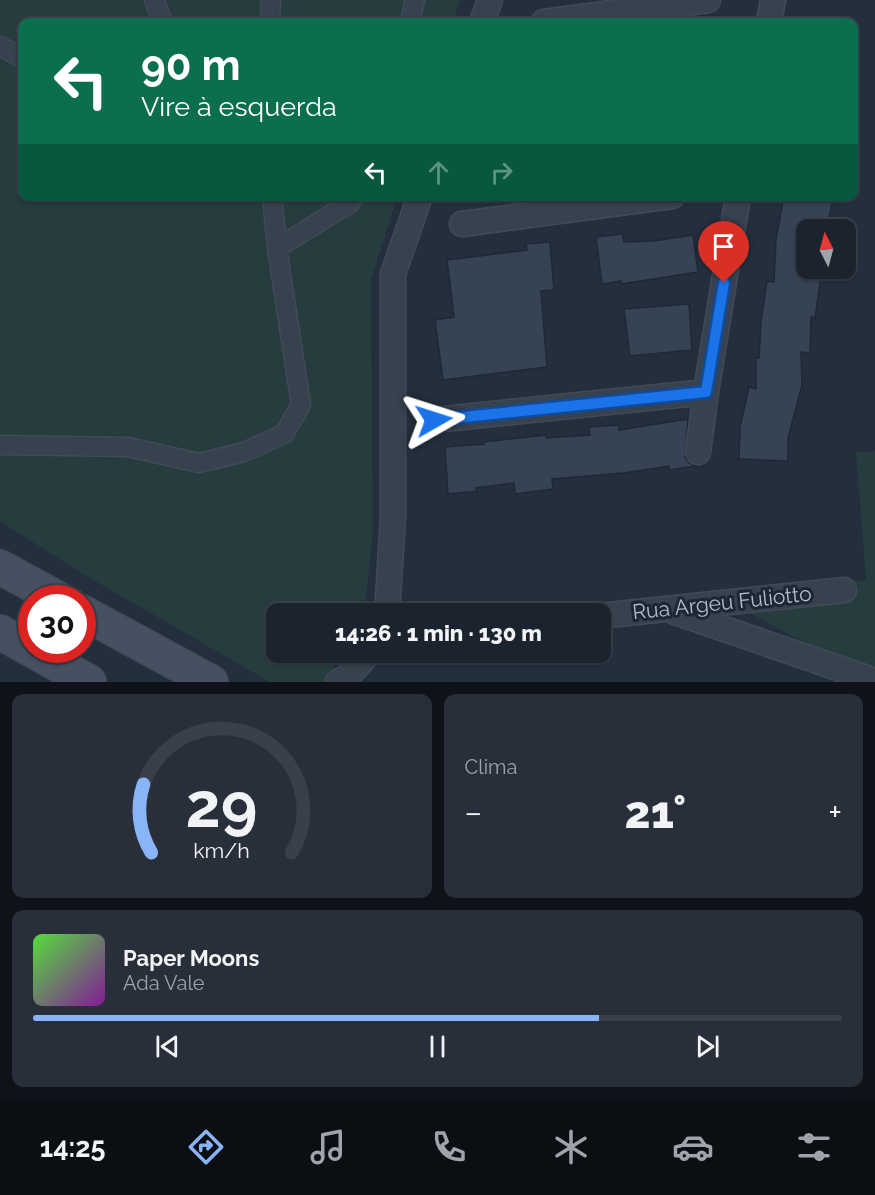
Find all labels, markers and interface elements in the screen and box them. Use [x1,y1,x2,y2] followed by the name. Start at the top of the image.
[141,41,241,90] text: 90 m
[42,42,120,120] icon: left
[141,91,337,122] text: Vire à esquerda
[359,156,392,189] icon: left
[422,156,455,189] icon: ahead
[485,156,518,189] icon: right
[796,219,856,279] north arrow
[796,219,856,279] map controls
[698,221,749,283] pin
[707,230,740,263] icon: arrive
[402,388,466,452] position arrow
[631,581,813,624] street label: Rua Argeu Fuliotto
[18,585,96,663] speed limit sign: 30
[335,620,542,646] text: 14:26 · 1 min · 130 m
[465,755,517,779] text: Clima
[186,768,258,842] text: 29
[625,786,686,839] text: 21°
[465,793,482,832] text: −
[828,793,842,832] text: +
[193,838,250,863] text: km/h
[123,945,259,971] text: Paper Moons
[123,971,205,995] text: Ada Vale
[151,1030,184,1063] icon: previous
[421,1030,454,1063] icon: pause
[691,1030,724,1063] icon: next
[185,1126,227,1168] icon: directions
[307,1126,349,1168] icon: music
[428,1126,470,1168] icon: phone
[550,1126,592,1168] icon: climate
[672,1126,714,1168] icon: car
[793,1126,835,1168] icon: filters
[40,1132,105,1163] text: 14:25

